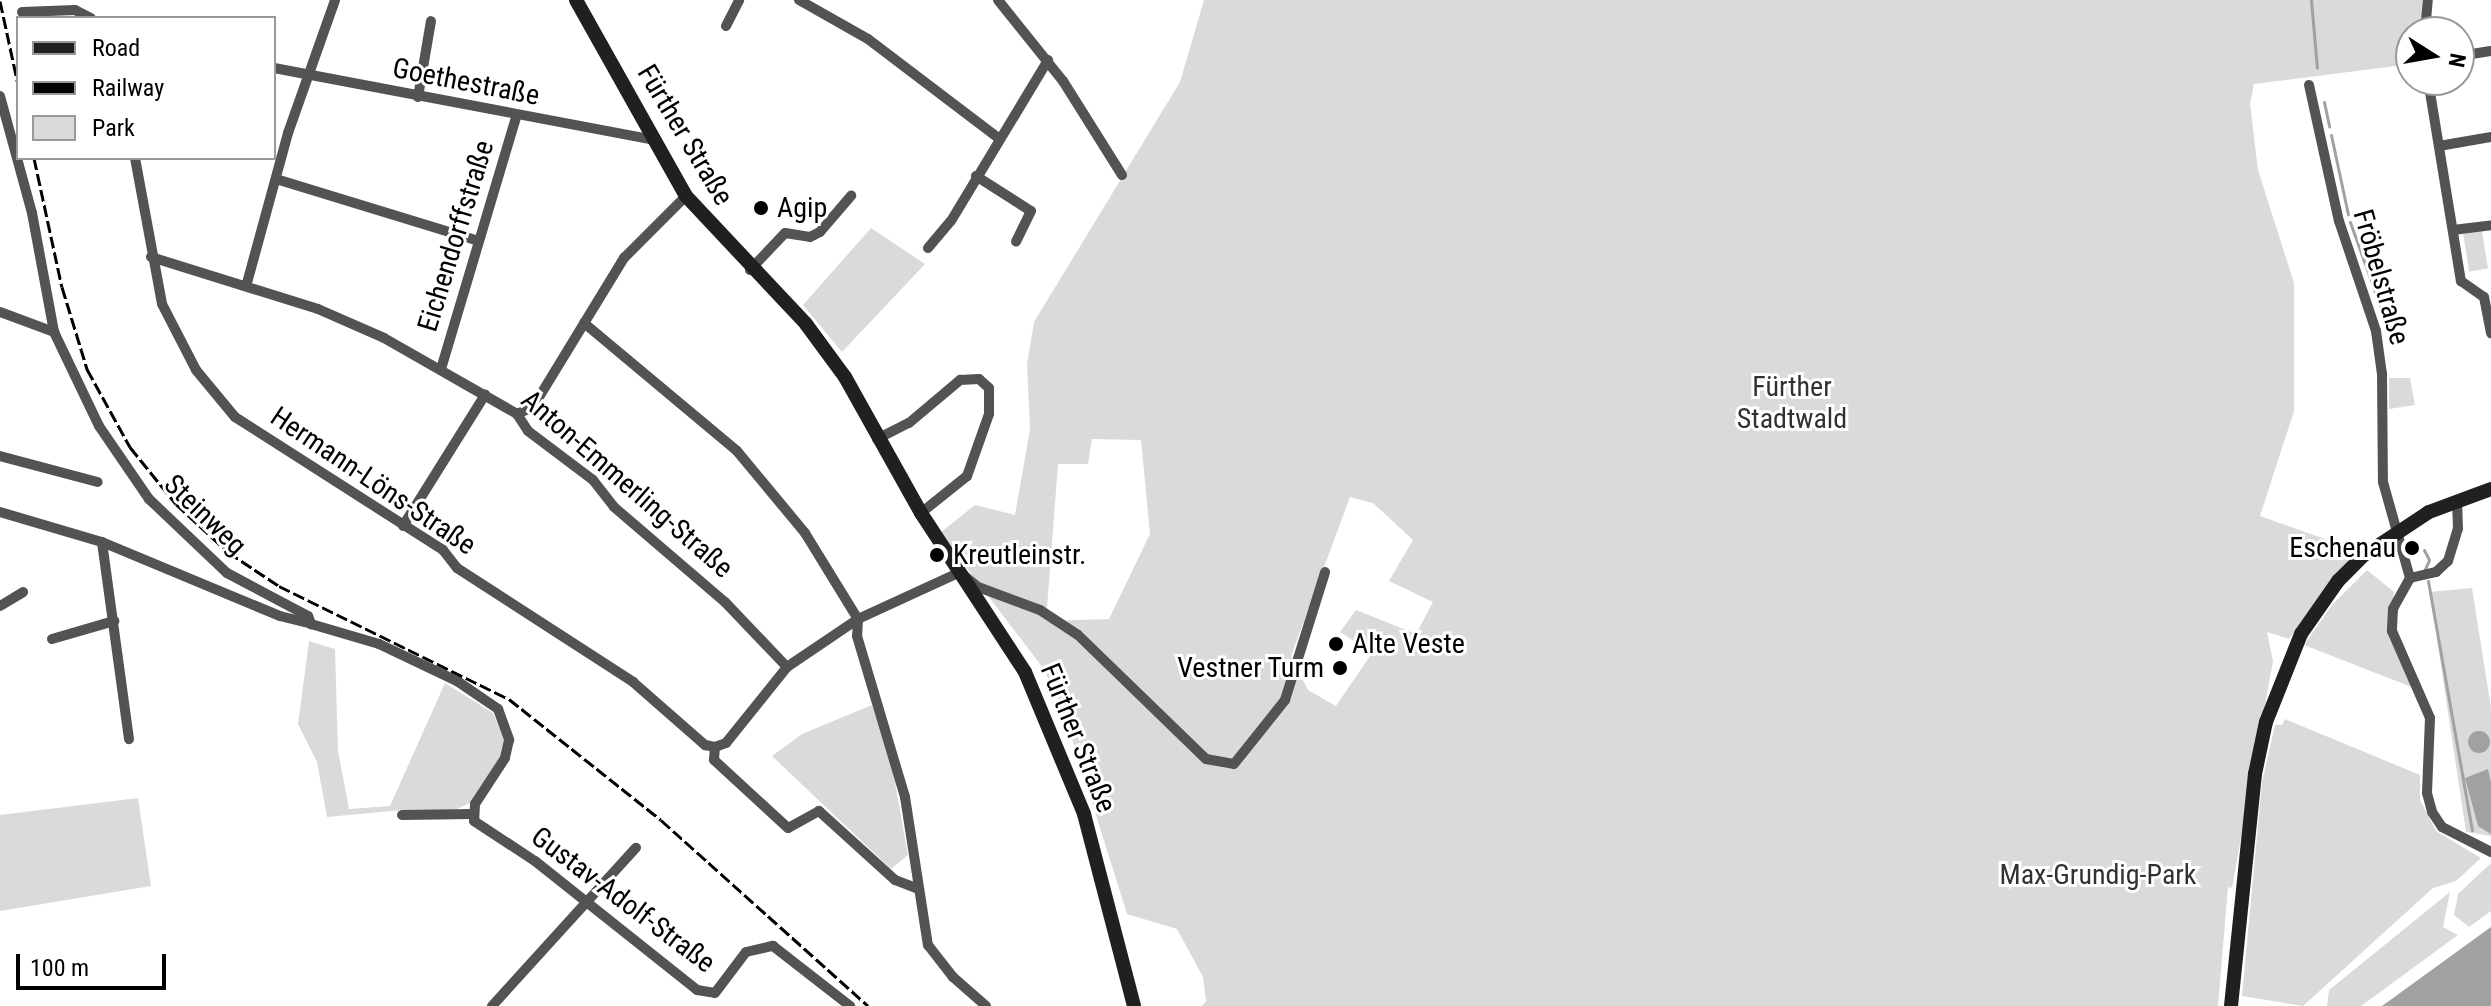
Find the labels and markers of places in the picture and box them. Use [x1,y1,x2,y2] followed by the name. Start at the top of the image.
[777,191,827,225] place label: Agip
[752,199,770,217] marker: Agip
[2289,531,2396,565] place label: Eschenau
[953,538,1086,572] place label: Kreutleinstr.
[2403,539,2421,557] marker: Eschenau
[928,546,946,564] marker: Kreutleinstr.
[1352,627,1465,661] place label: Alte Veste
[1327,635,1345,653] marker: Alte Veste
[1177,651,1324,685] place label: Vestner Turm
[1331,659,1349,677] marker: Vestner Turm

